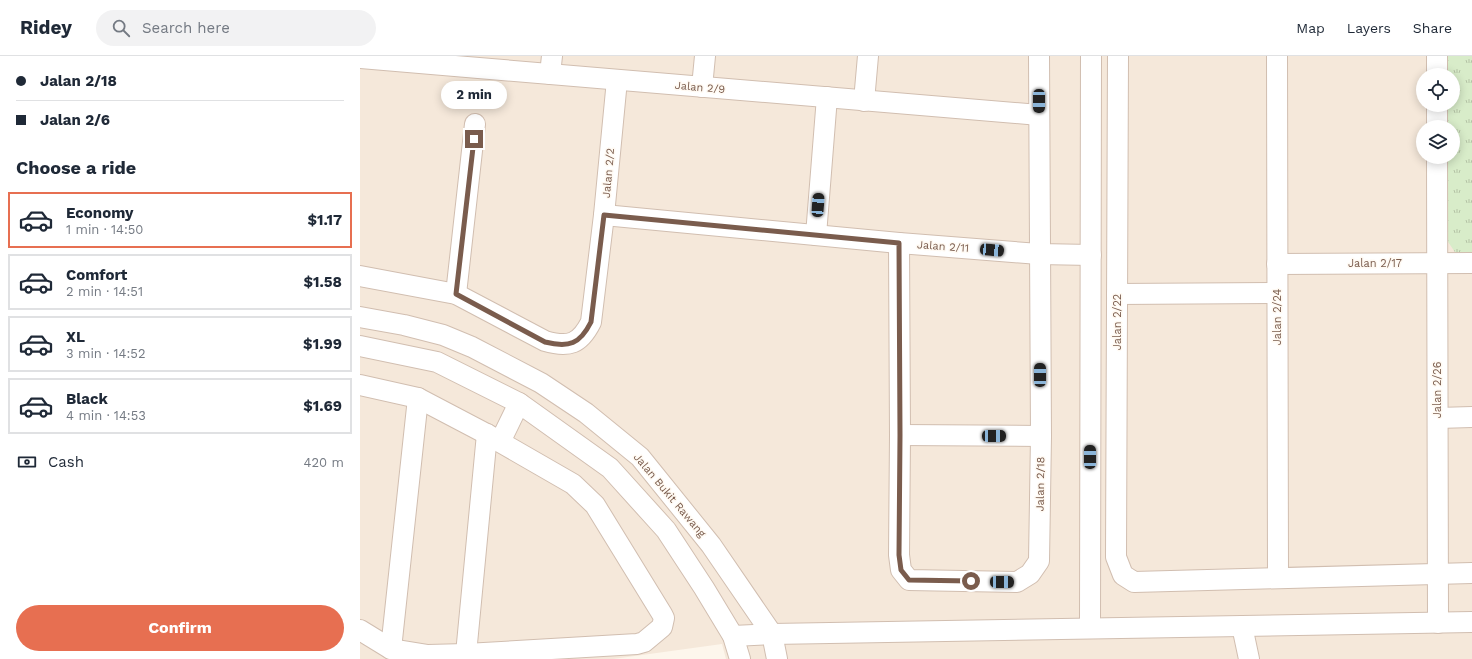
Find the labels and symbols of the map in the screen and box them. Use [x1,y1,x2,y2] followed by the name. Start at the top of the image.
[674,79,726,96] street label: Jalan 2/9
[441,81,507,109] callout: 2 min
[1033,89,1045,113] car
[465,130,483,148] route end
[600,148,617,199] street label: Jalan 2/2
[811,193,825,217] car
[916,238,969,255] street label: Jalan 2/11
[980,243,1004,257] car
[1348,257,1402,270] street label: Jalan 2/17
[1271,289,1284,345] street label: Jalan 2/24
[1111,294,1124,350] street label: Jalan 2/22
[1431,361,1444,418] street label: Jalan 2/26
[1034,363,1046,387] car
[982,430,1006,442] car
[1084,445,1096,469] car
[631,451,709,540] street label: Jalan Bukit Rawang
[1034,456,1047,511] street label: Jalan 2/18
[962,572,980,590] route start
[990,576,1014,588] car

